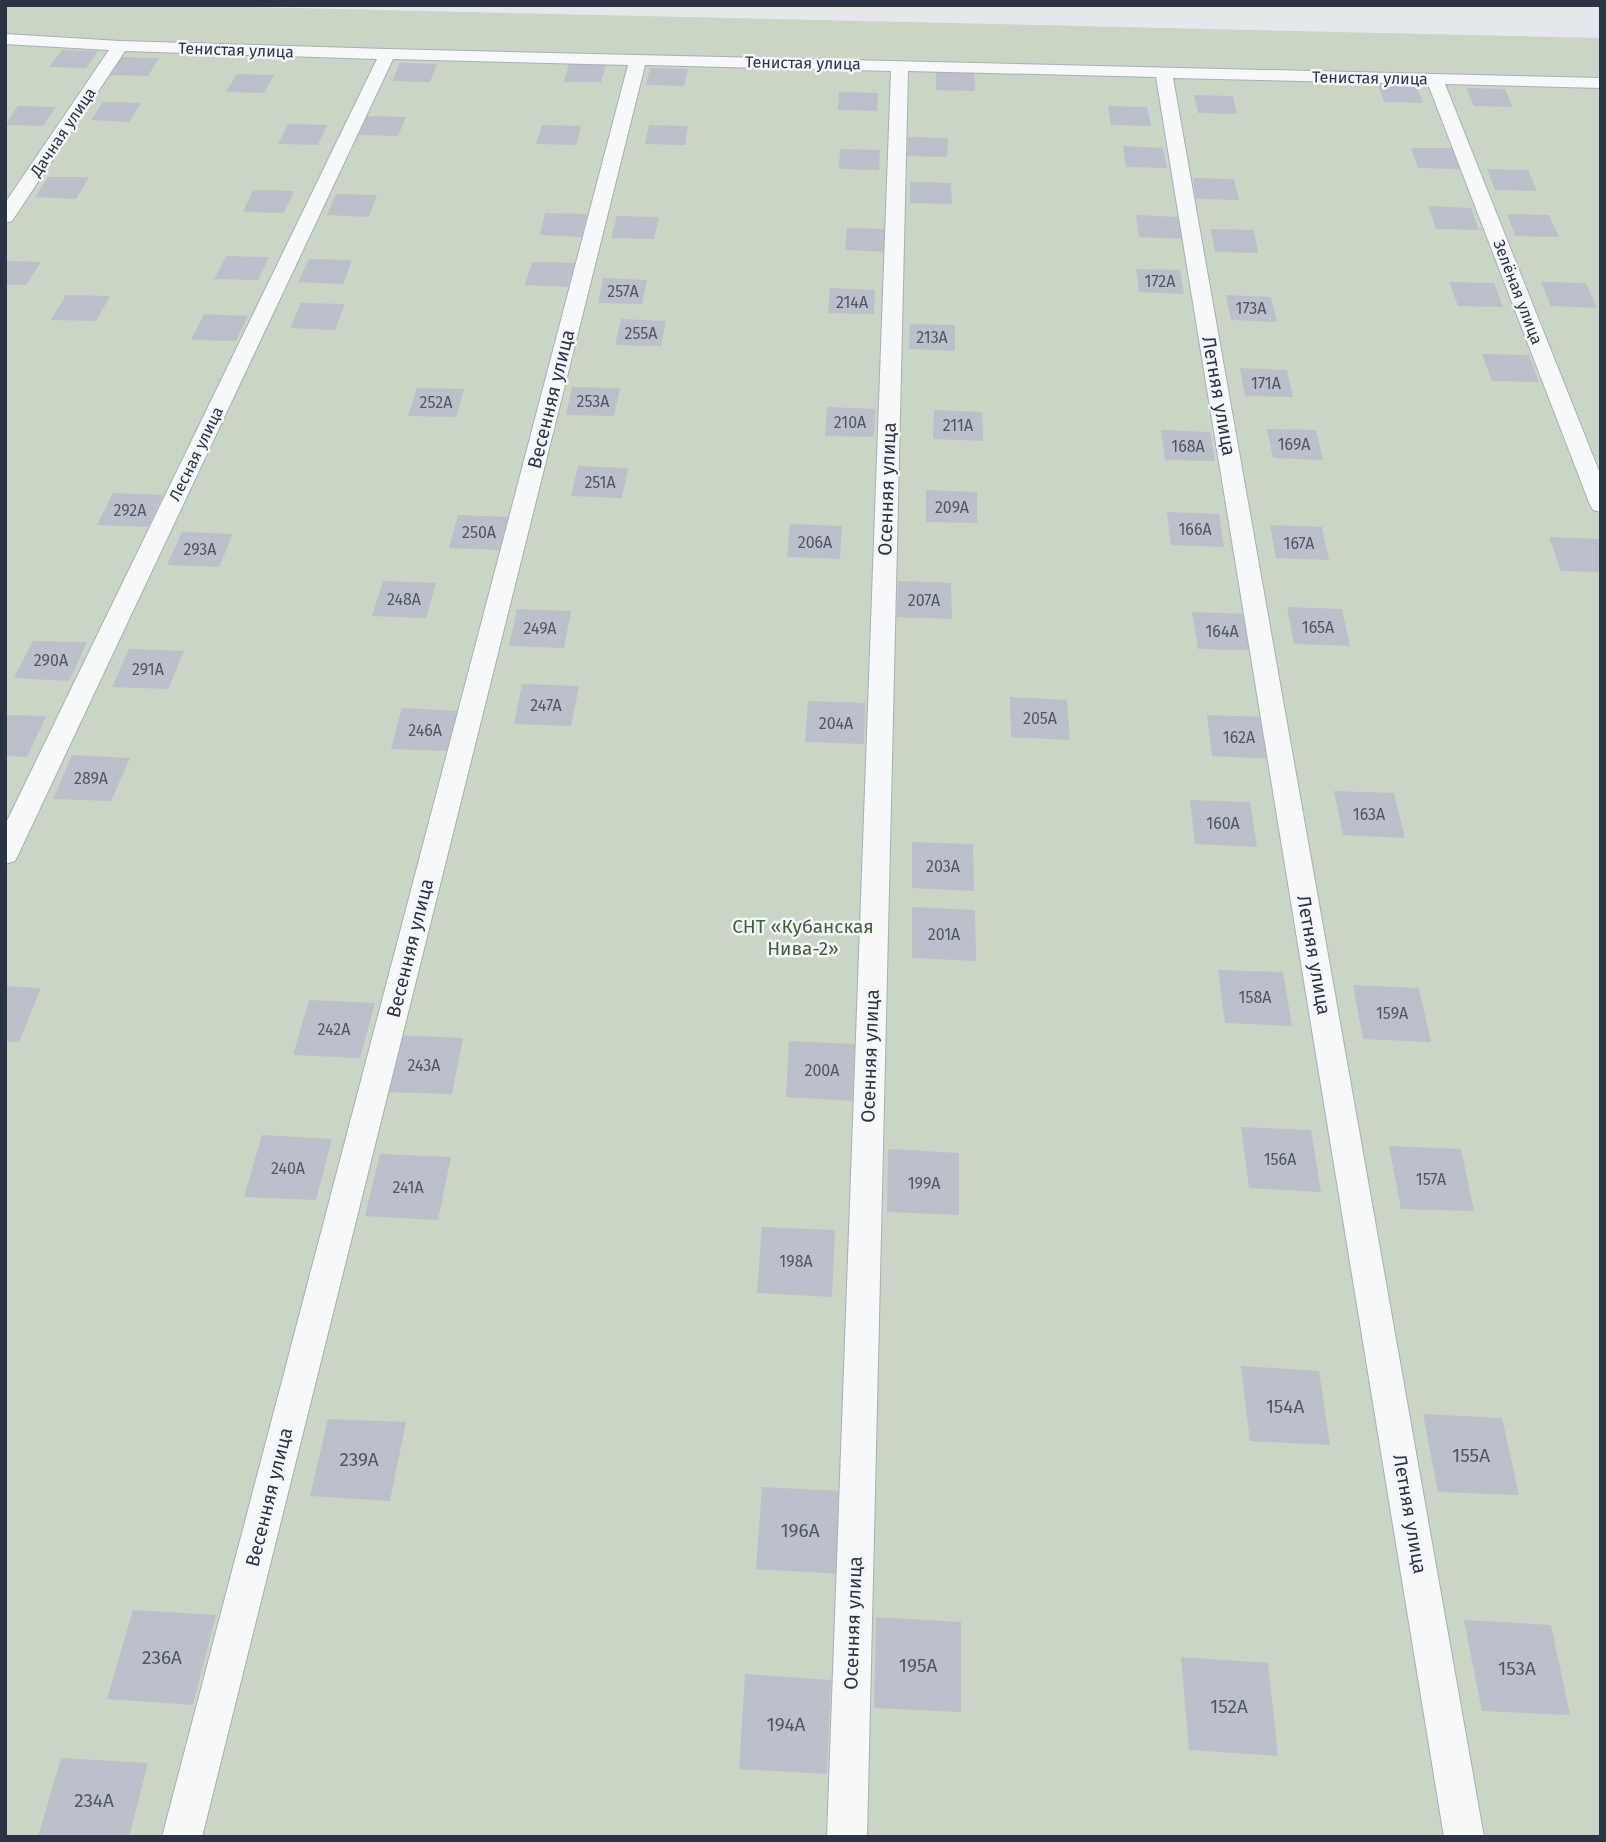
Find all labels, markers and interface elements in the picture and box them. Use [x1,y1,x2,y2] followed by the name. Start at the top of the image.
[178,38,294,62] street label: Тенистая улица
[745,52,861,74] street label: Тенистая улица
[1312,67,1428,89] street label: Тенистая улица
[26,84,100,181] street label: Дачная улица
[1489,237,1547,347] street label: Зелёная улица
[1145,272,1176,291] house number: 172А
[607,282,639,301] house number: 257А
[836,293,869,312] house number: 214А
[1235,299,1267,318] house number: 173А
[624,324,658,343] house number: 255А
[523,327,579,471] street label: Весенняя улица
[916,328,949,347] house number: 213А
[1197,334,1241,458] street label: Летняя улица
[1251,374,1282,393] house number: 171А
[577,392,610,411] house number: 253А
[420,393,453,412] house number: 252А
[165,404,227,504] street label: Лесная улица
[834,413,867,432] house number: 210А
[943,416,974,435] house number: 211А
[873,422,901,556] street label: Осенняя улица
[1278,435,1311,454] house number: 169А
[1171,437,1206,456] house number: 168А
[584,473,616,492] house number: 251А
[935,498,970,517] house number: 209А
[114,501,147,520] house number: 292А
[1178,520,1212,539] house number: 166А
[462,523,497,542] house number: 250А
[798,533,833,552] house number: 206А
[1284,534,1315,553] house number: 167А
[184,540,217,559] house number: 293А
[387,590,422,609] house number: 248А
[908,591,941,610] house number: 207А
[1302,618,1335,637] house number: 165А
[523,619,557,638] house number: 249А
[1205,622,1239,641] house number: 164А
[34,651,69,670] house number: 290А
[132,660,165,679] house number: 291А
[530,696,563,715] house number: 247А
[1023,709,1058,728] house number: 205А
[819,714,854,733] house number: 204А
[408,721,443,740] house number: 246А
[1223,728,1256,747] house number: 162А
[74,769,109,788] house number: 289А
[1353,805,1386,824] house number: 163А
[1206,814,1241,833] house number: 160А
[926,857,961,876] house number: 203А
[382,876,438,1020] street label: Весенняя улица
[1292,893,1336,1017] street label: Летняя улица
[732,915,874,960] park label: СНТ «Кубанская Нива-2»
[928,925,961,944] house number: 201А
[1239,988,1272,1007] house number: 158А
[856,989,884,1123] street label: Осенняя улица
[1376,1004,1409,1023] house number: 159А
[318,1020,351,1039] house number: 242А
[408,1056,441,1075] house number: 243А
[805,1061,840,1080] house number: 200А
[1264,1150,1297,1169] house number: 156А
[271,1159,306,1178] house number: 240А
[1416,1170,1447,1189] house number: 157А
[908,1174,941,1193] house number: 199А
[392,1178,424,1197] house number: 241А
[779,1252,813,1271] house number: 198А
[1266,1395,1304,1418] house number: 154А
[241,1425,297,1569] street label: Весенняя улица
[1452,1444,1490,1467] house number: 155А
[339,1448,379,1471] house number: 239А
[1388,1452,1432,1576] street label: Летняя улица
[780,1519,820,1542] house number: 196А
[839,1556,867,1690] street label: Осенняя улица
[142,1646,182,1669] house number: 236А
[899,1654,937,1677] house number: 195А
[1498,1657,1536,1680] house number: 153А
[1210,1695,1248,1718] house number: 152А
[766,1713,806,1736] house number: 194А
[74,1789,114,1812] house number: 234А

